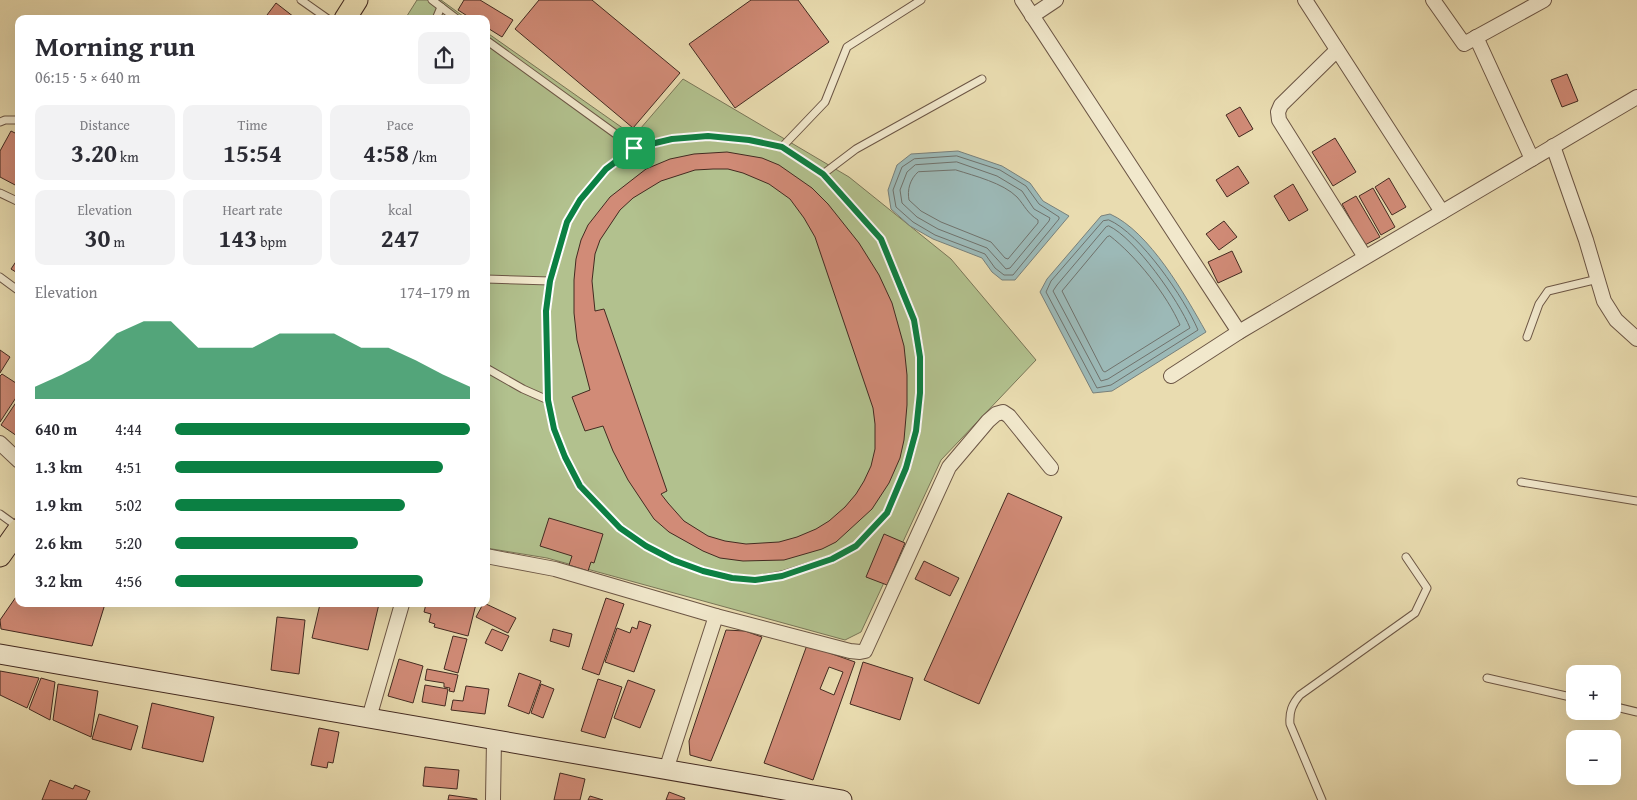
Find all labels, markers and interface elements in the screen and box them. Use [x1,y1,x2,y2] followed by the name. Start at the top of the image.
[35,25,195,66] text: Morning run
[418,32,470,84] button: share
[35,65,140,89] text: 06:15 · 5 × 640 m
[80,115,130,135] text: Distance
[238,115,267,135] text: Time
[387,115,414,135] text: Pace
[613,127,655,169] pin
[620,134,648,162] icon: arrive
[71,135,117,171] text: 3.20
[223,135,282,171] text: 15:54
[363,135,409,171] text: 4:58
[117,147,139,167] text: km
[409,147,437,167] text: /km
[77,200,132,220] text: Elevation
[222,200,283,220] text: Heart rate
[388,200,412,220] text: kcal
[85,220,111,256] text: 30
[218,220,257,256] text: 143
[381,220,420,256] text: 247
[111,232,125,252] text: m
[257,232,287,252] text: bpm
[35,280,98,304] text: Elevation
[400,280,470,304] text: 174–179 m
[35,417,77,441] text: 640 m
[115,417,142,441] text: 4:44
[35,455,82,479] text: 1.3 km
[115,455,142,479] text: 4:51
[35,493,82,517] text: 1.9 km
[115,493,142,517] text: 5:02
[35,531,82,555] text: 2.6 km
[115,531,142,555] text: 5:20
[35,569,82,593] text: 3.2 km
[115,569,142,593] text: 4:56
[1566,665,1621,785] map controls
[1566,665,1621,720] button: +
[1566,730,1621,785] button: −

